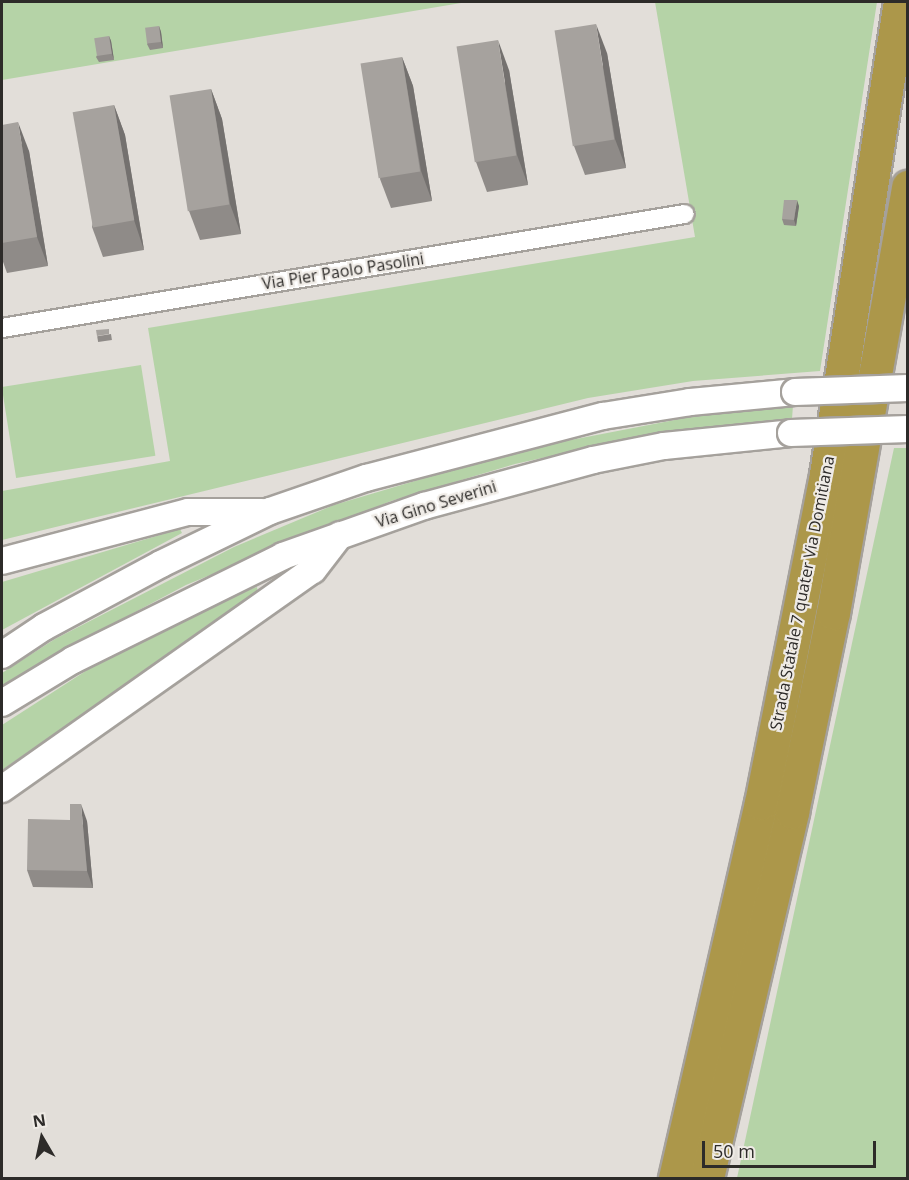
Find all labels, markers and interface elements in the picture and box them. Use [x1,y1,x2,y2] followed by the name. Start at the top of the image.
[261,249,425,293] street label: Via Pier Paolo Pasolini
[766,454,838,732] street label: Strada Statale 7 quater Via Domitiana
[373,477,499,531] street label: Via Gino Severini
[12,1108,72,1168] north arrow
[31,1108,47,1132] text: N
[705,1129,879,1167] scale bar
[713,1139,755,1163] text: 50 m

